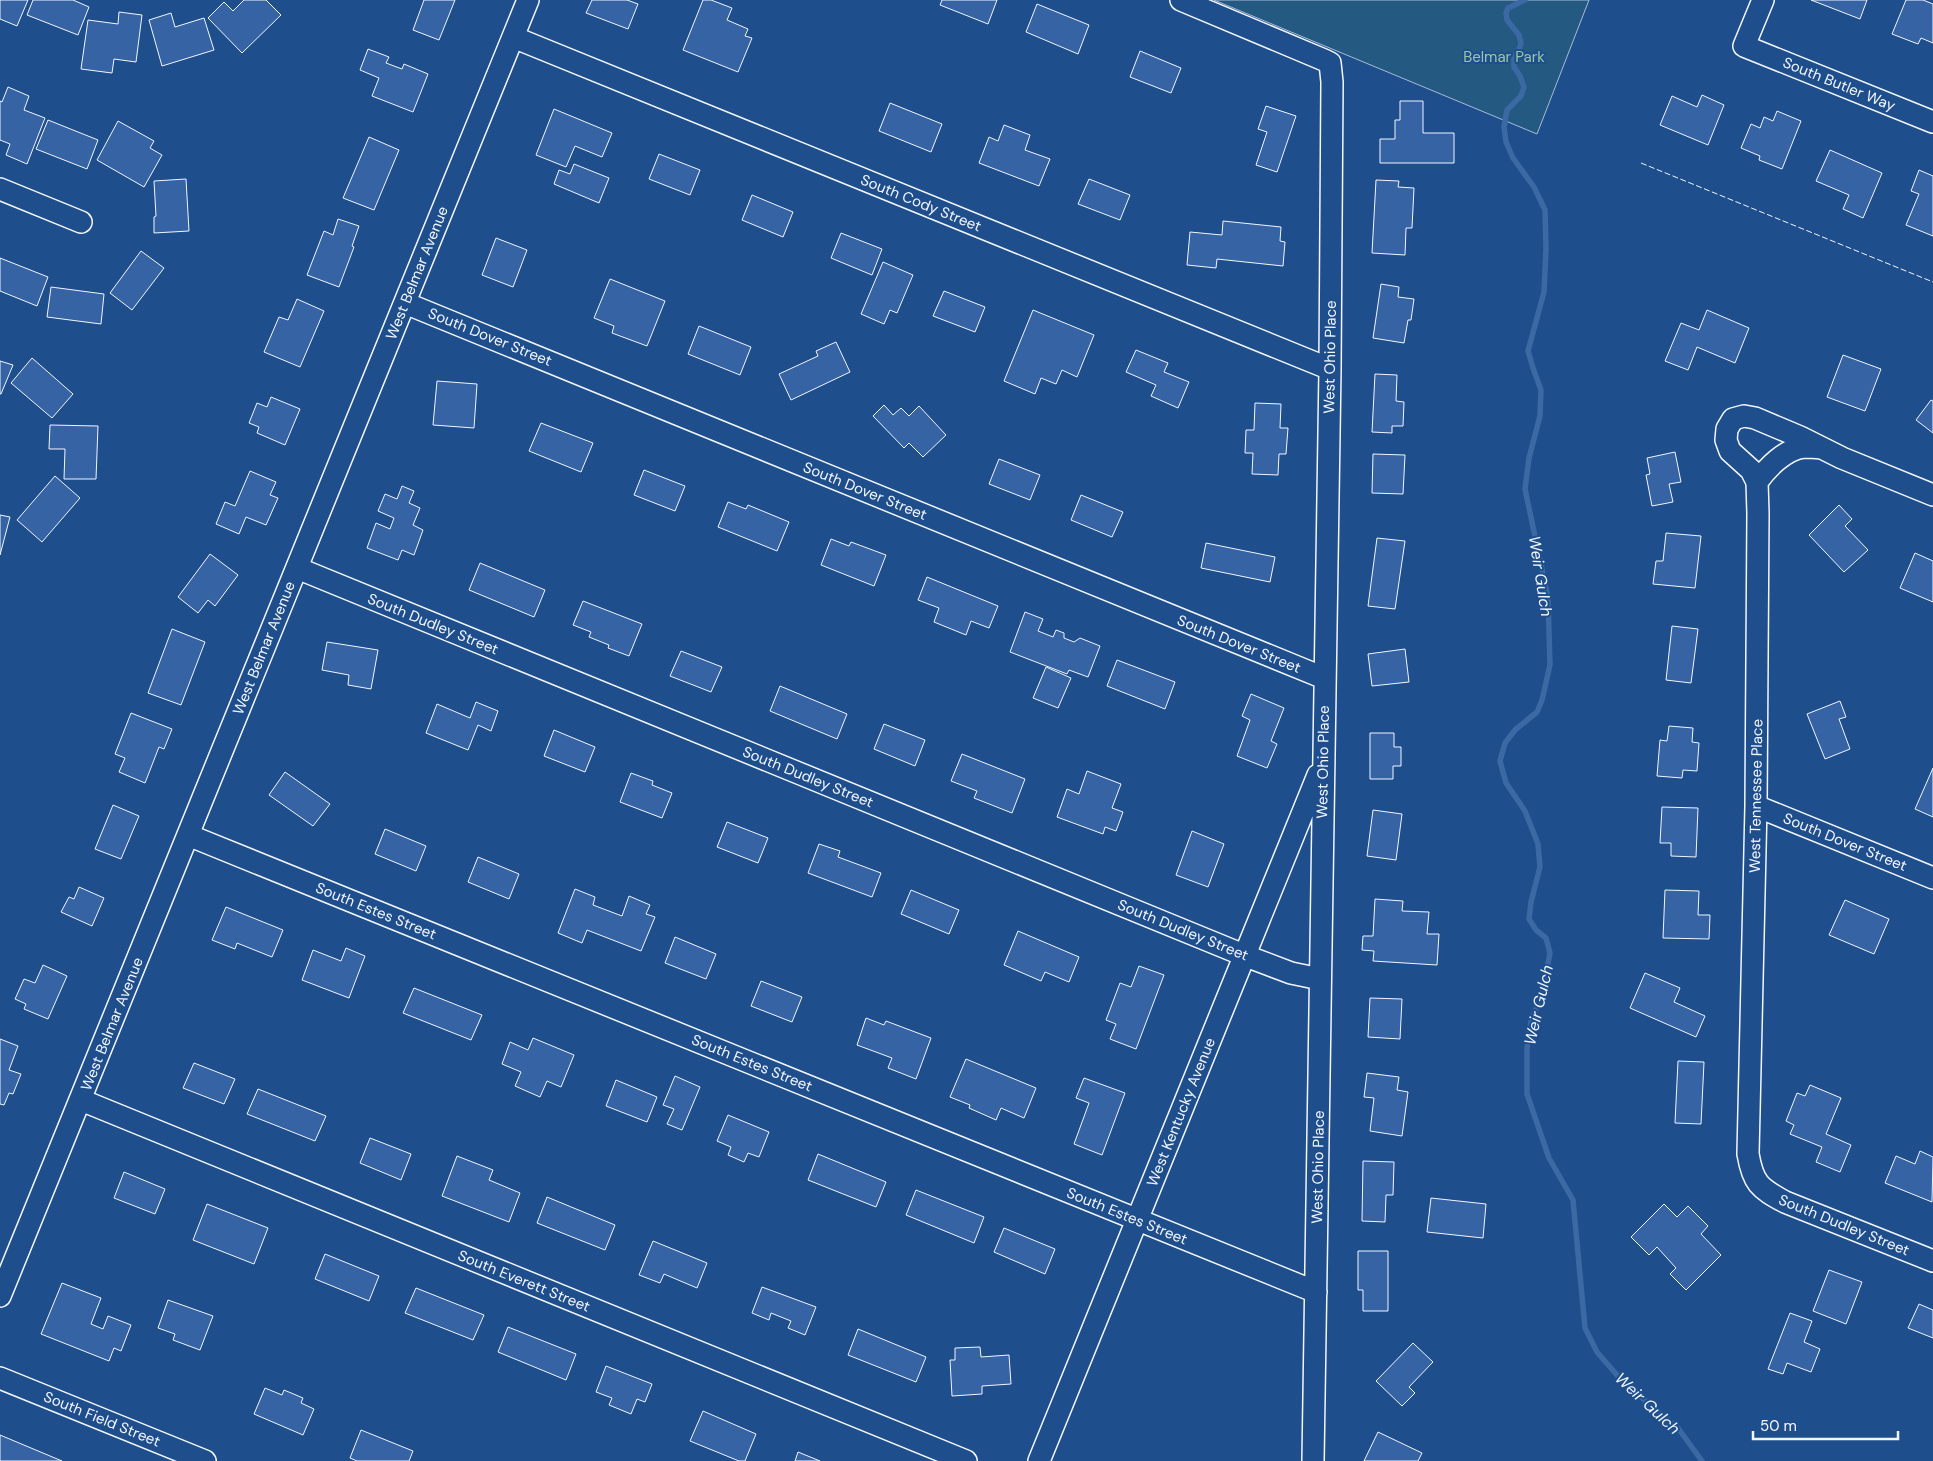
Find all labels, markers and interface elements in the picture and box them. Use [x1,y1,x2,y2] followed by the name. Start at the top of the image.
[1463,47,1545,67] park label: Belmar Park
[1780,52,1899,116] street label: South Butler Way
[858,170,984,236] street label: South Cody Street
[381,203,453,343] street label: West Belmar Avenue
[1319,300,1341,414] street label: West Ohio Place
[425,303,555,371] street label: South Dover Street
[800,457,930,525] street label: South Dover Street
[1524,534,1557,618] water label: Weir Gulch
[228,578,300,718] street label: West Belmar Avenue
[365,589,501,659] street label: South Dudley Street
[1174,610,1304,678] street label: South Dover Street
[1312,705,1334,819] street label: West Ohio Place
[1745,719,1767,873] street label: West Tennessee Place
[740,742,876,812] street label: South Dudley Street
[1780,808,1910,876] street label: South Dover Street
[313,878,439,944] street label: South Estes Street
[1115,895,1251,965] street label: South Dudley Street
[76,954,148,1094] street label: West Belmar Avenue
[1519,963,1558,1047] water label: Weir Gulch
[689,1030,815,1096] street label: South Estes Street
[1142,1035,1220,1189] street label: West Kentucky Avenue
[1307,1110,1329,1224] street label: West Ohio Place
[1064,1183,1190,1249] street label: South Estes Street
[1776,1190,1912,1260] street label: South Dudley Street
[455,1245,593,1317] street label: South Everett Street
[1611,1368,1685,1439] water label: Weir Gulch
[41,1386,163,1452] street label: South Field Street
[1753,1408,1898,1440] scale bar
[1760,1416,1797,1436] text: 50 m

